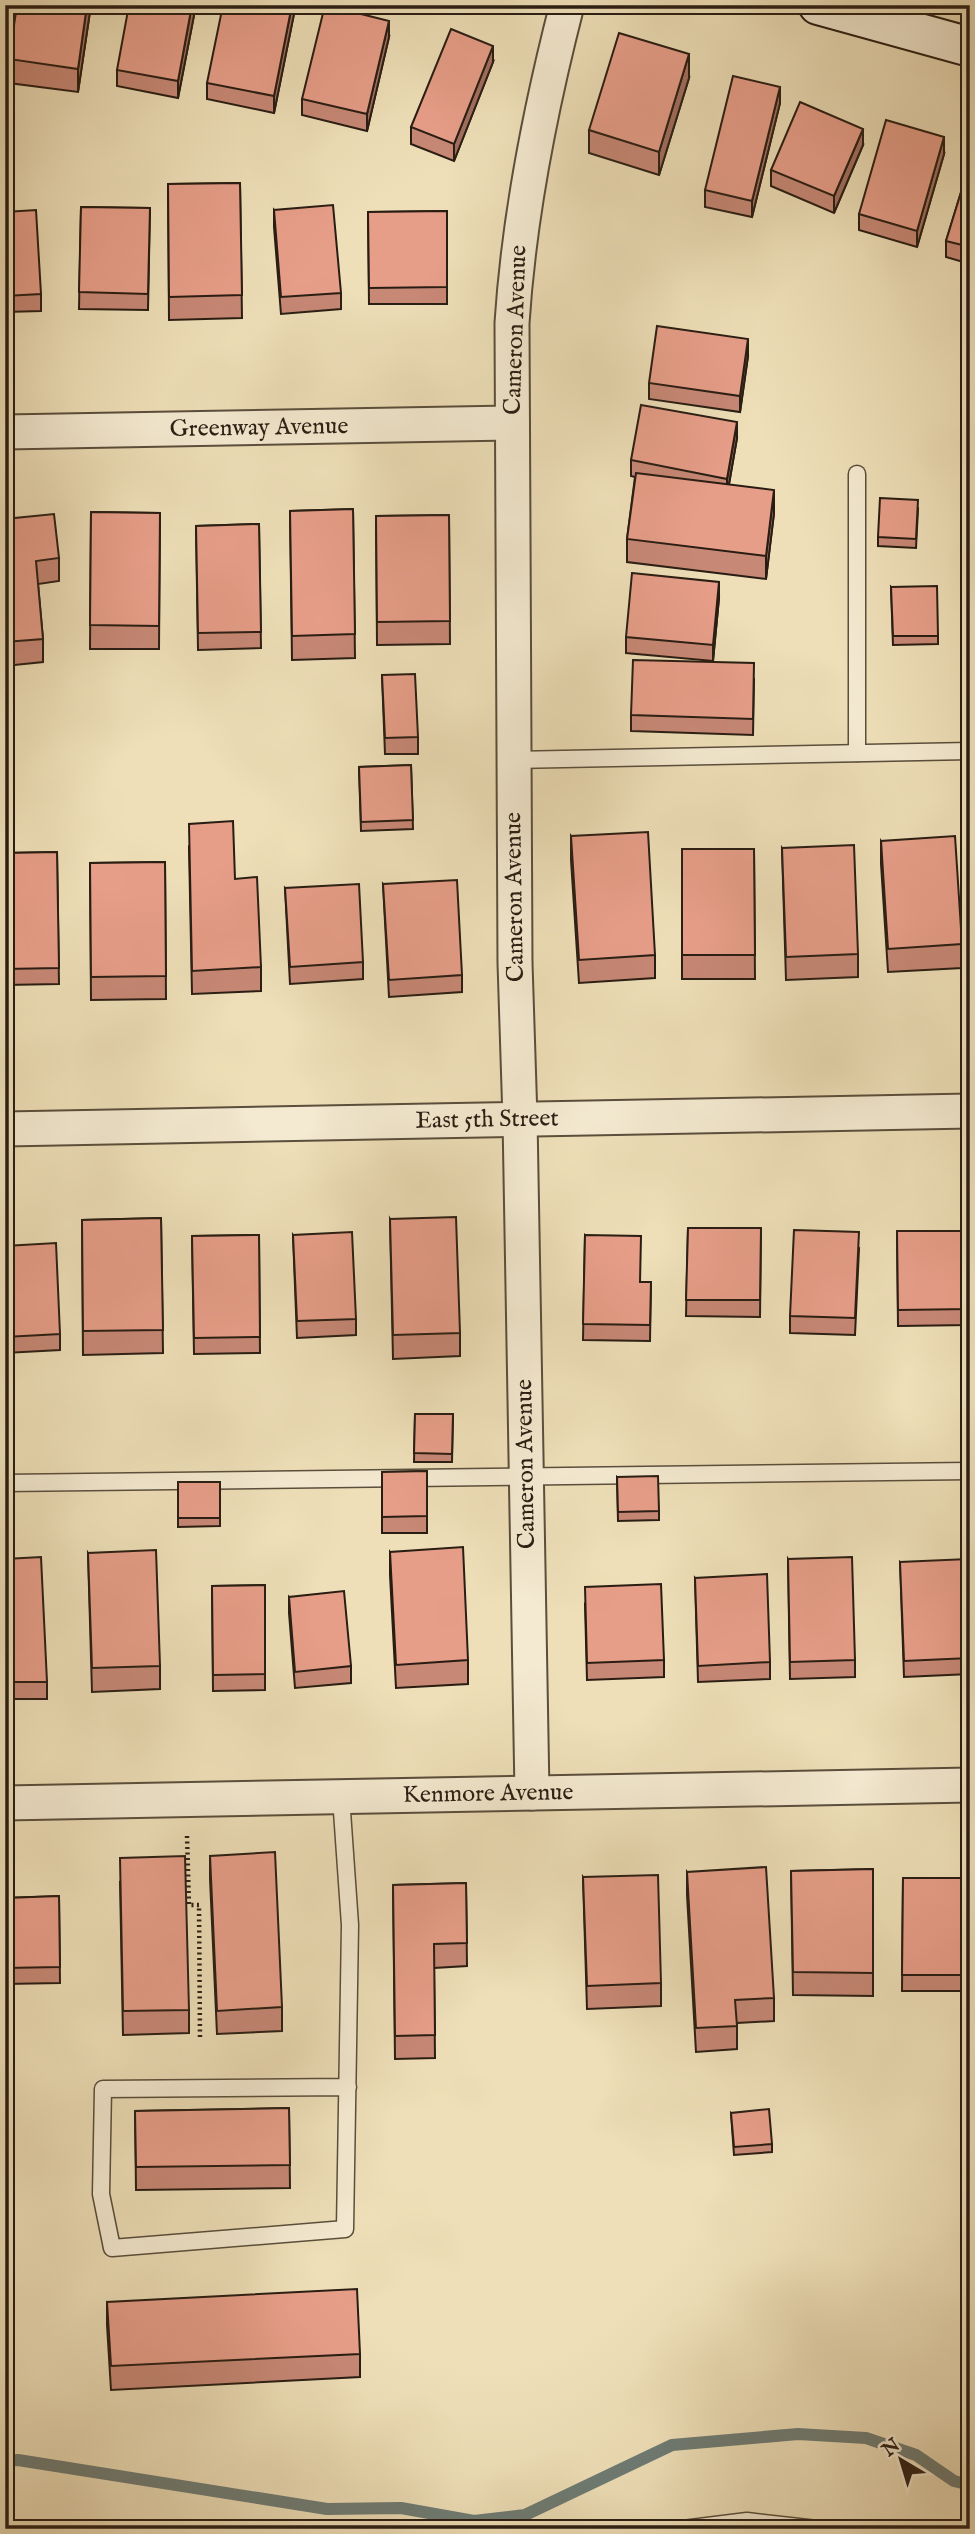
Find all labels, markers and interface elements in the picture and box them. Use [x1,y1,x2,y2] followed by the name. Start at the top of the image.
[498,244,534,416] street label: Cameron Avenue
[169,411,349,445] street label: Greenway Avenue
[498,812,532,982] street label: Cameron Avenue
[415,1103,559,1137] street label: East 5th Street
[509,1379,543,1549] street label: Cameron Avenue
[402,1777,574,1811] street label: Kenmore Avenue
[866,2426,936,2496] north arrow
[877,2433,906,2463] text: N

